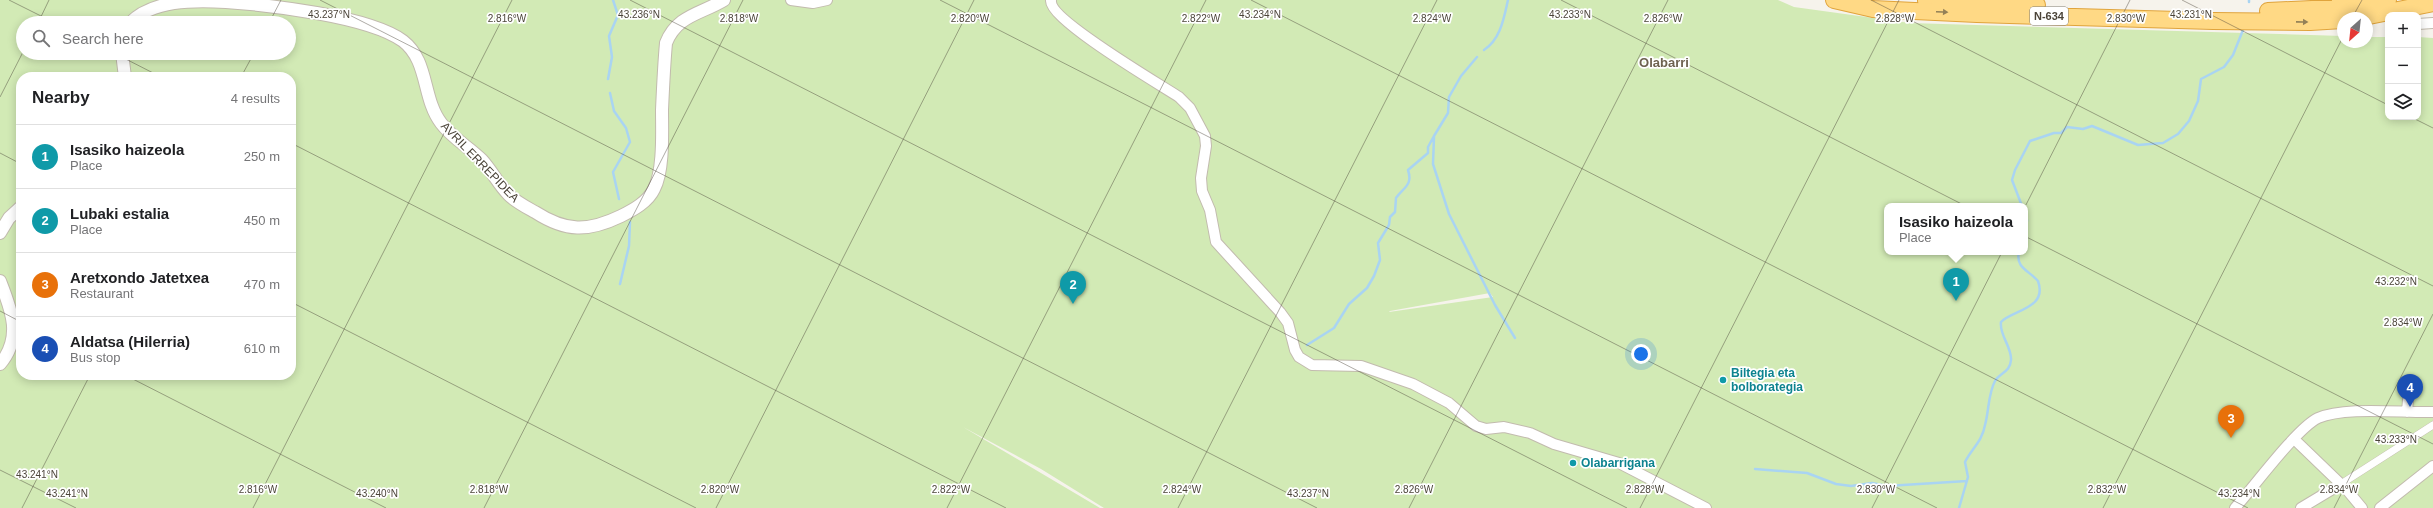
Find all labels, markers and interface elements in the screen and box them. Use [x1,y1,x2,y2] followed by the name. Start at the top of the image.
[2030,7,2068,25] road number: N-634
[308,9,350,20] text: 43.237°N
[618,9,660,20] text: 43.236°N
[1239,9,1281,20] text: 43.234°N
[1549,9,1591,20] text: 43.233°N
[1936,9,1948,16] one-way arrow
[2170,9,2212,20] text: 43.231°N
[2337,12,2373,48] north arrow
[2385,12,2421,120] map controls
[2385,12,2421,48] button: +
[488,13,527,24] text: 2.816°W
[720,13,759,24] text: 2.818°W
[951,13,990,24] text: 2.820°W
[1182,13,1221,24] text: 2.822°W
[1413,13,1452,24] text: 2.824°W
[1644,13,1683,24] text: 2.826°W
[1876,13,1915,24] text: 2.828°W
[2107,13,2146,24] text: 2.830°W
[16,16,296,60] search box
[2296,19,2309,25] one-way arrow
[30,27,52,49] icon: search
[62,30,144,47] text: Search here
[2385,48,2421,84] button: −
[1639,55,1689,70] district label: Olabarri
[2385,84,2421,120] button: layers
[32,88,90,107] text: Nearby
[231,91,280,106] text: 4 results
[438,119,522,205] street label: AVRIL ERREPIDEA
[70,141,184,158] text: Isasiko haizeola
[41,149,49,164] text: 1
[244,149,280,164] text: 250 m
[70,158,103,173] text: Place
[1884,203,2028,255] popup
[70,205,169,222] text: Lubaki estalia
[41,213,49,228] text: 2
[244,213,280,228] text: 450 m
[1899,213,2013,230] text: Isasiko haizeola
[70,222,103,237] text: Place
[1899,230,1931,245] text: Place
[1943,268,1969,301] pin: 1
[70,269,209,286] text: Aretxondo Jatetxea
[1060,271,1086,304] pin: 2
[2375,276,2417,287] text: 43.232°N
[41,277,49,292] text: 3
[244,277,280,292] text: 470 m
[70,286,134,301] text: Restaurant
[2384,317,2423,328] text: 2.834°W
[70,333,190,350] text: Aldatsa (Hilerria)
[41,341,49,356] text: 4
[244,341,280,356] text: 610 m
[1631,344,1651,364] your location
[70,350,121,365] text: Bus stop
[1731,366,1803,394] place label: Biltegia eta bolborategia
[2397,374,2423,407] pin: 4
[1718,375,1728,385] marker: Biltegia eta bolborategia
[2218,405,2244,438] pin: 3
[2375,434,2417,445] text: 43.233°N
[1581,456,1655,470] place label: Olabarrigana
[1568,458,1578,468] marker: Olabarrigana
[16,469,58,480] text: 43.241°N
[239,484,278,495] text: 2.816°W
[470,484,509,495] text: 2.818°W
[701,484,740,495] text: 2.820°W
[932,484,971,495] text: 2.822°W
[1163,484,1202,495] text: 2.824°W
[1395,484,1434,495] text: 2.826°W
[1626,484,1665,495] text: 2.828°W
[1857,484,1896,495] text: 2.830°W
[2088,484,2127,495] text: 2.832°W
[2320,484,2359,495] text: 2.834°W
[46,488,88,499] text: 43.241°N
[356,488,398,499] text: 43.240°N
[1287,488,1329,499] text: 43.237°N
[2218,488,2260,499] text: 43.234°N

